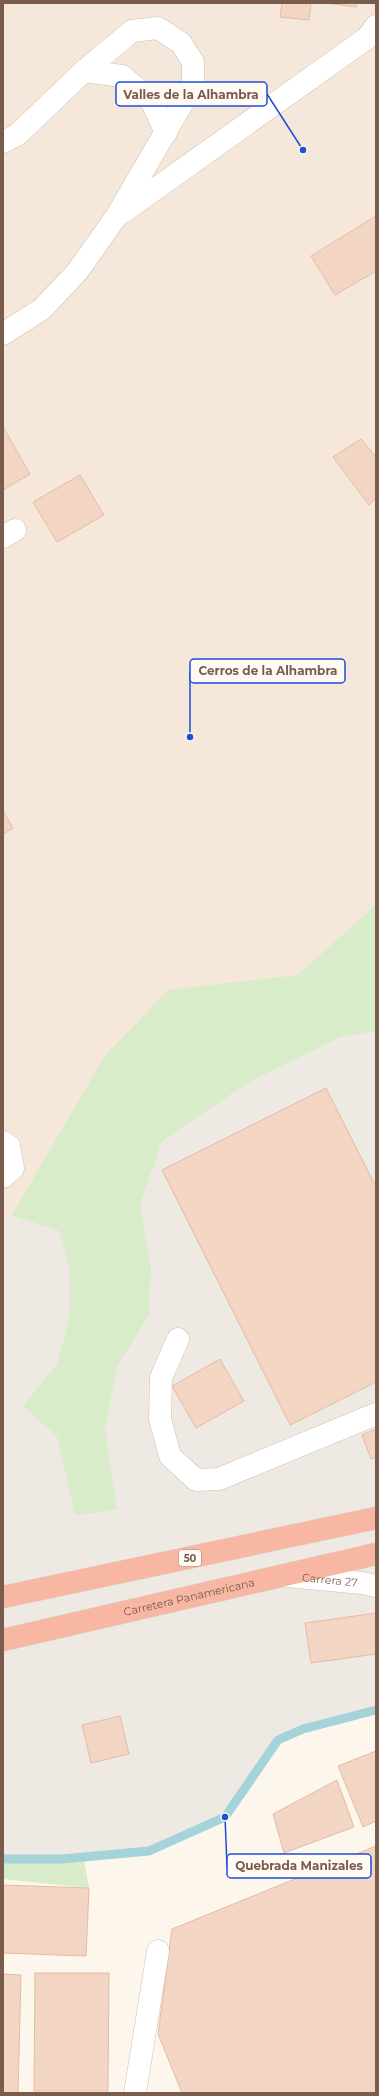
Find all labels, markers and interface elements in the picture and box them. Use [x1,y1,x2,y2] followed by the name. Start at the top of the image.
[116,82,267,106] callout: Valles de la Alhambra
[122,87,259,102] text: Valles de la Alhambra
[190,659,345,683] callout: Cerros de la Alhambra
[198,663,338,678] text: Cerros de la Alhambra
[179,1550,201,1566] road number: 50
[301,1570,358,1590] street label: Carrera 27
[122,1575,256,1619] street label: Carretera Panamericana
[227,1854,371,1878] callout: Quebrada Manizales
[235,1858,363,1873] text: Quebrada Manizales

